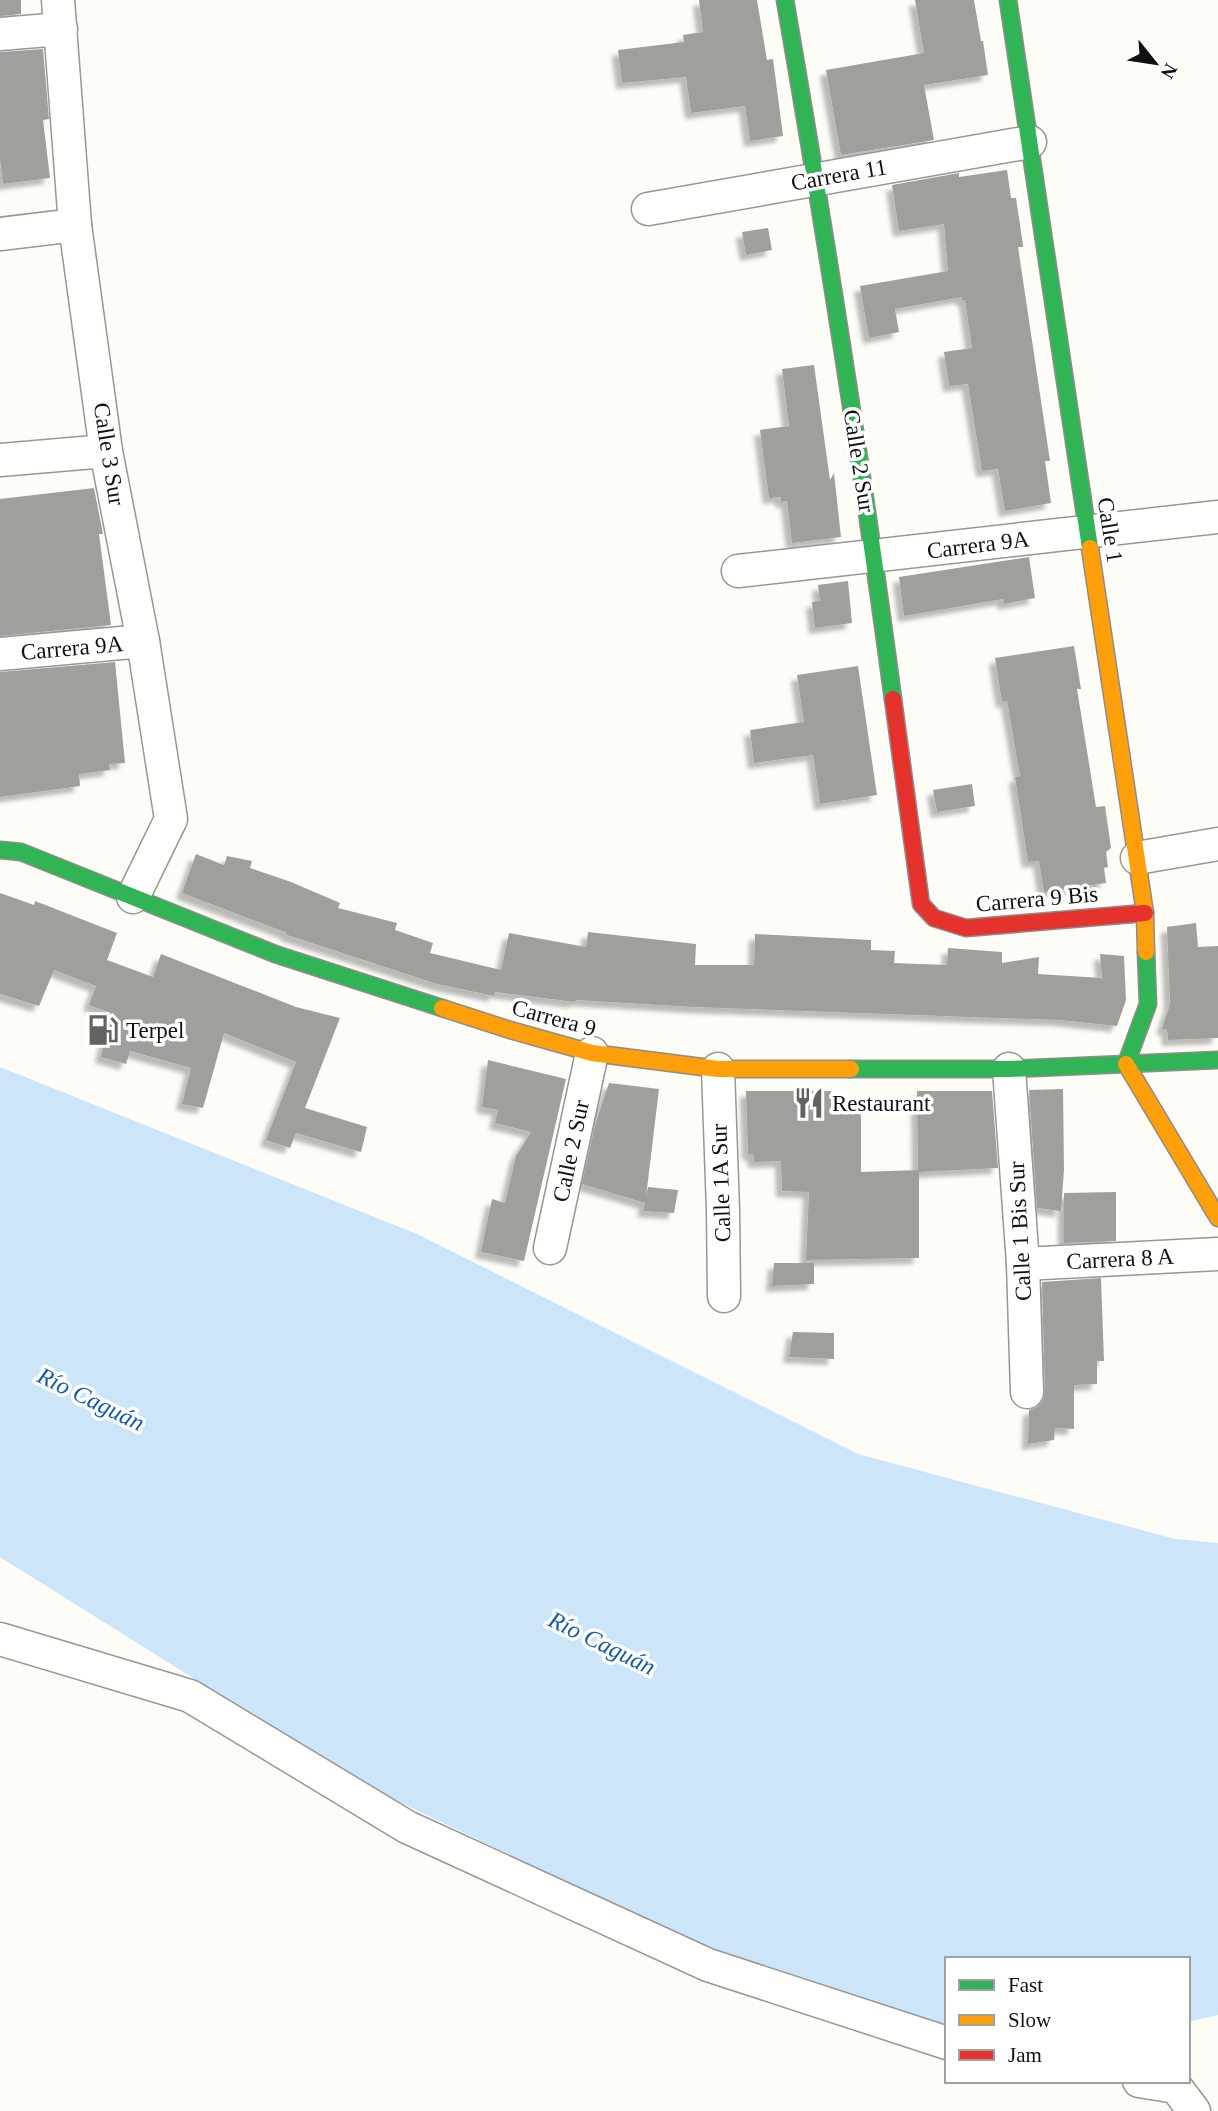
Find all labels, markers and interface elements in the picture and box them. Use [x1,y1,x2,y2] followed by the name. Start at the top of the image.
[1120,28,1190,98] north arrow
[1157,60,1182,83] text: N
[789,154,889,196] street label: Carrera 11
[89,401,129,507] street label: Calle 3 Sur
[839,408,879,514] street label: Calle 2 Sur
[1093,496,1127,564] street label: Calle 1
[925,526,1031,564] street label: Carrera 9A
[20,631,125,665] street label: Carrera 9A
[975,881,1099,917] street label: Carrera 9 Bis
[509,995,599,1041] street label: Carrera 9
[86,1013,120,1047] fuel station icon: Terpel
[126,1018,184,1043] place label: Terpel
[792,1086,826,1120] restaurant icon: Restaurant
[832,1091,931,1116] place label: Restaurant
[548,1097,594,1204] street label: Calle 2 Sur
[706,1123,736,1243] street label: Calle 1A Sur
[1004,1160,1036,1302] street label: Calle 1 Bis Sur
[1066,1244,1175,1274] street label: Carrera 8 A
[33,1362,149,1436] water label: Río Caguán
[544,1606,660,1680] water label: Río Caguán
[945,1957,1190,2083] legend
[1008,1973,1043,1997] text: Fast
[1008,2008,1052,2032] text: Slow
[1008,2043,1042,2067] text: Jam

